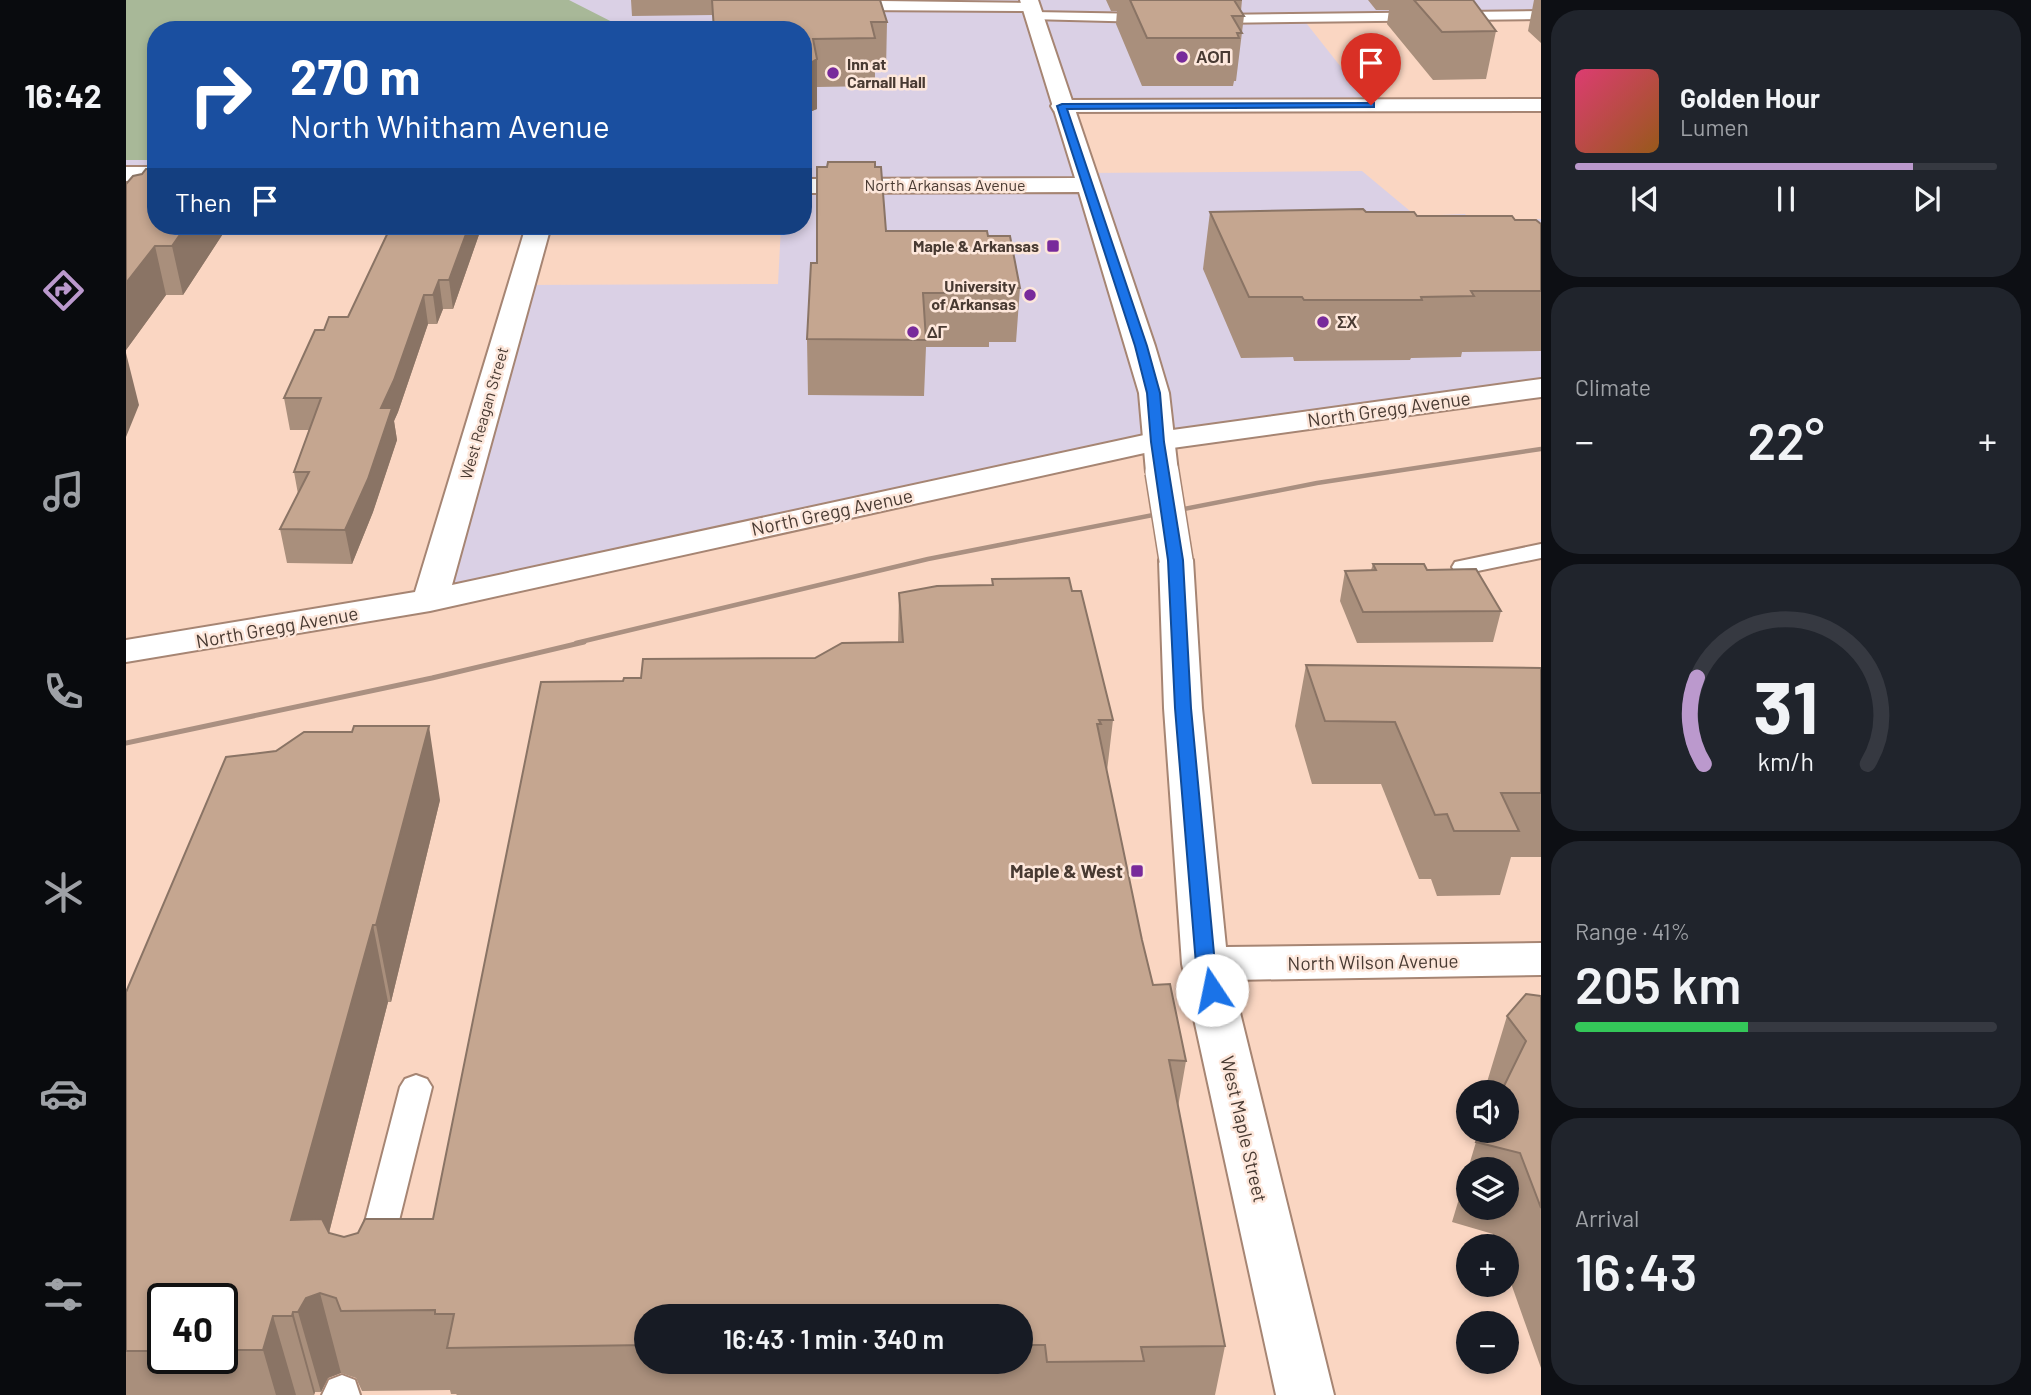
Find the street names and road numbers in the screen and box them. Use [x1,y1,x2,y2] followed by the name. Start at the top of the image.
[864,175,1026,194] street label: North Arkansas Avenue
[456,344,512,481] street label: West Reagan Street
[1306,386,1472,431] street label: North Gregg Avenue
[749,483,915,540] street label: North Gregg Avenue
[194,601,360,652] street label: North Gregg Avenue
[1287,949,1459,974] street label: North Wilson Avenue
[1216,1053,1273,1204] street label: West Maple Street

